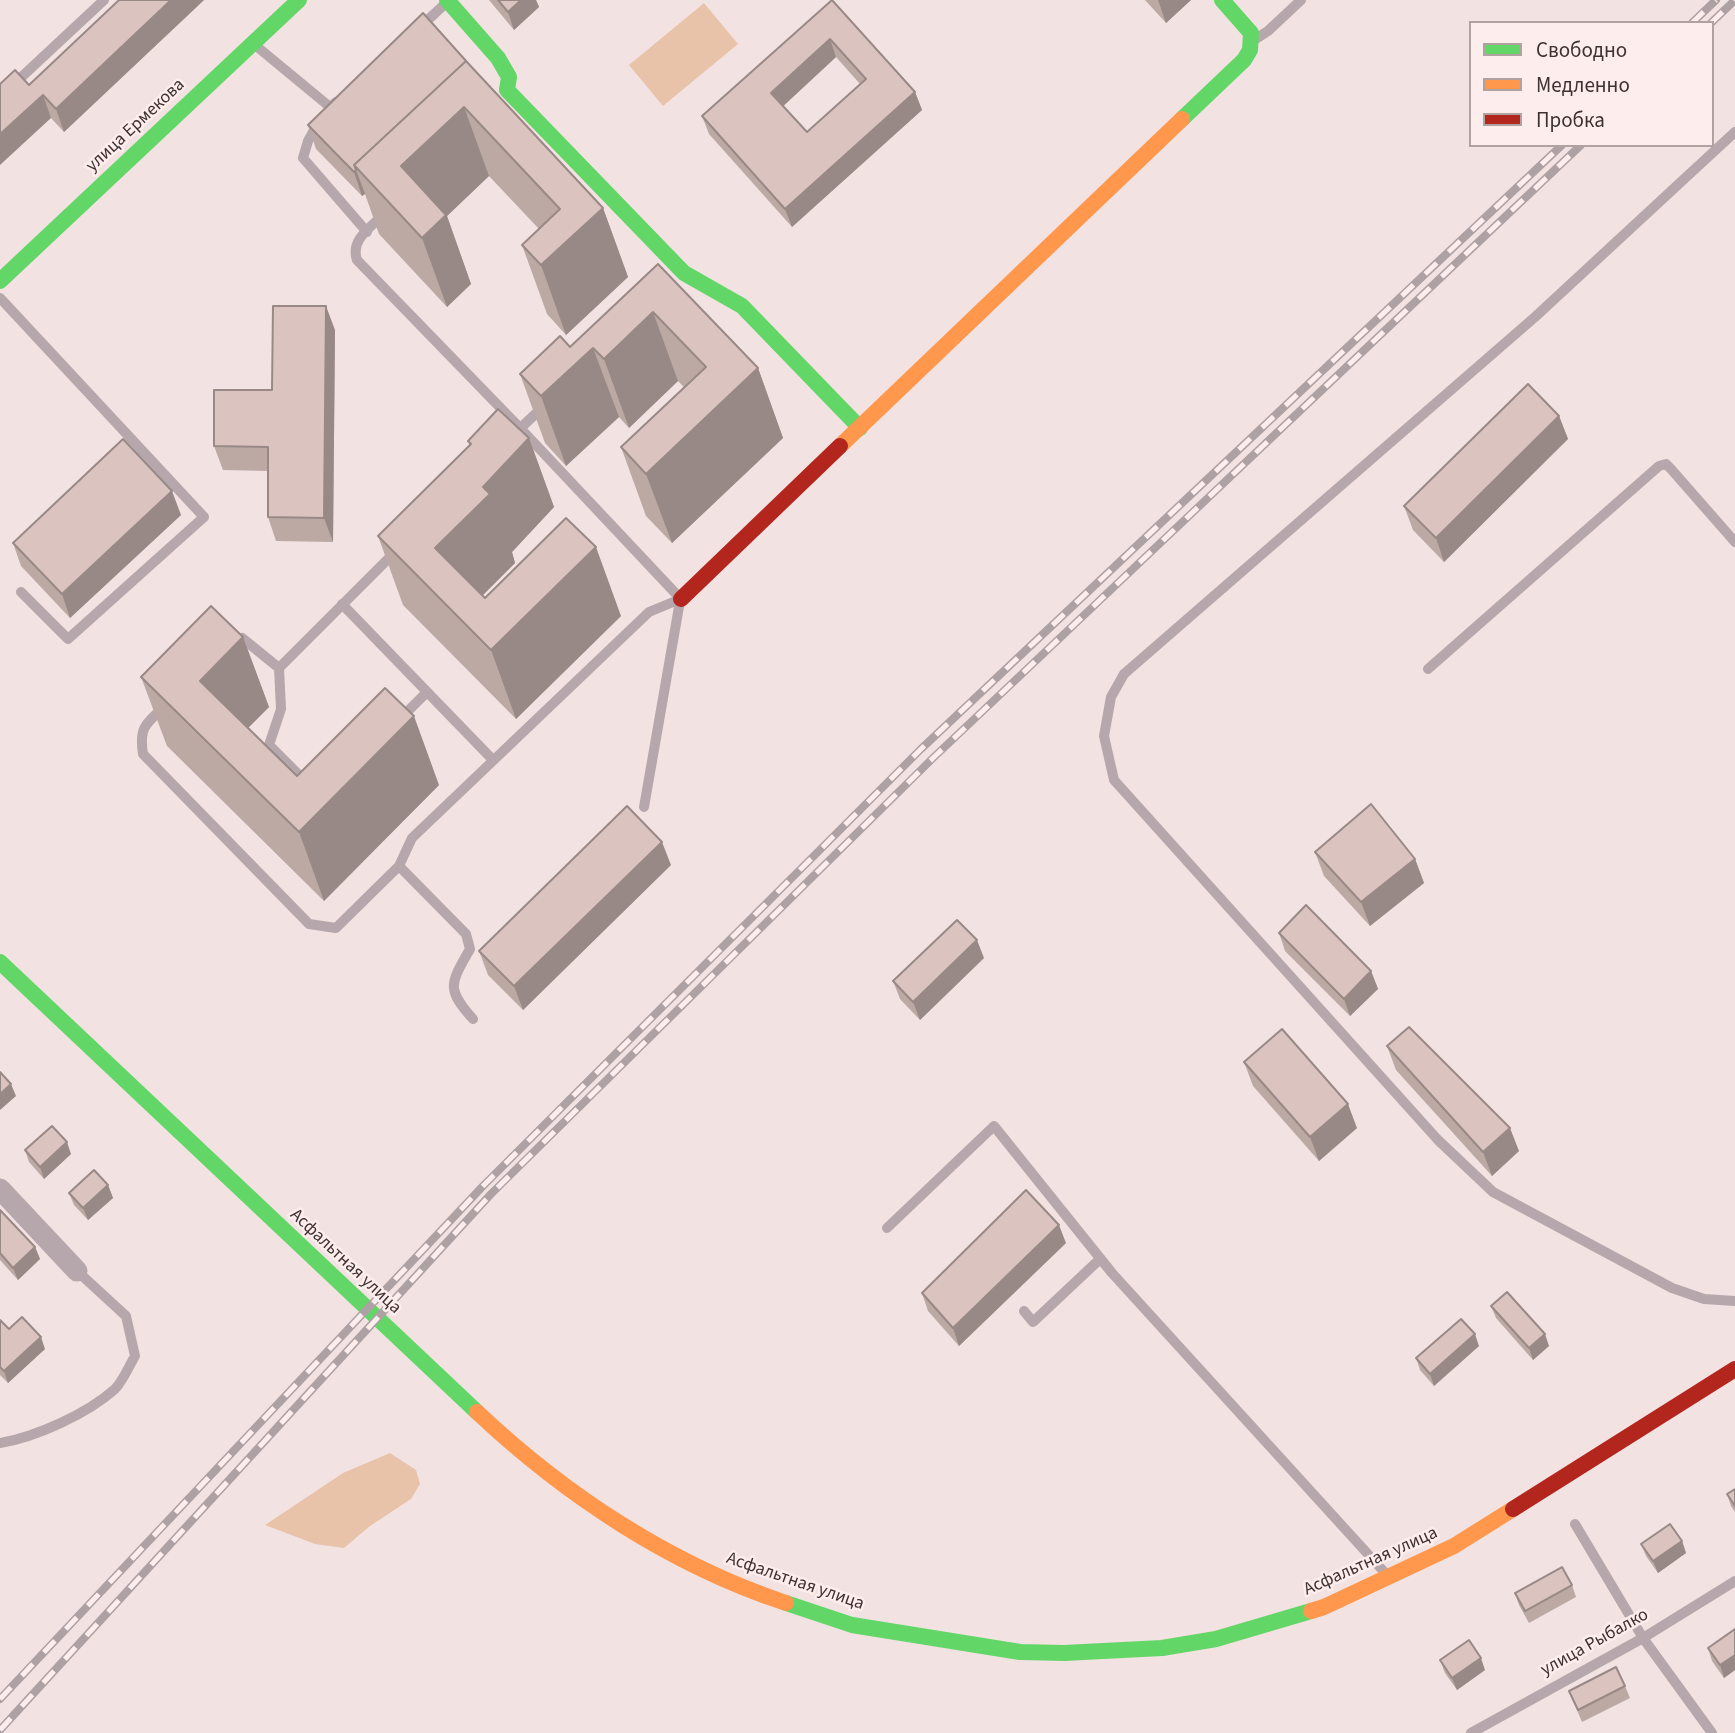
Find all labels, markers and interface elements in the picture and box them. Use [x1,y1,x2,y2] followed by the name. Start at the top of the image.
[1469,21,1714,147] legend
[1536,35,1627,65] text: Свободно
[1536,70,1630,100] text: Медленно
[82,75,190,177] street label: улица Ермекова
[1536,105,1605,135] text: Пробка
[285,1205,405,1319] street label: Асфальтная улица
[1301,1523,1441,1601] street label: Асфальтная улица
[723,1548,867,1616] street label: Асфальтная улица
[1537,1605,1653,1681] street label: улица Рыбалко

